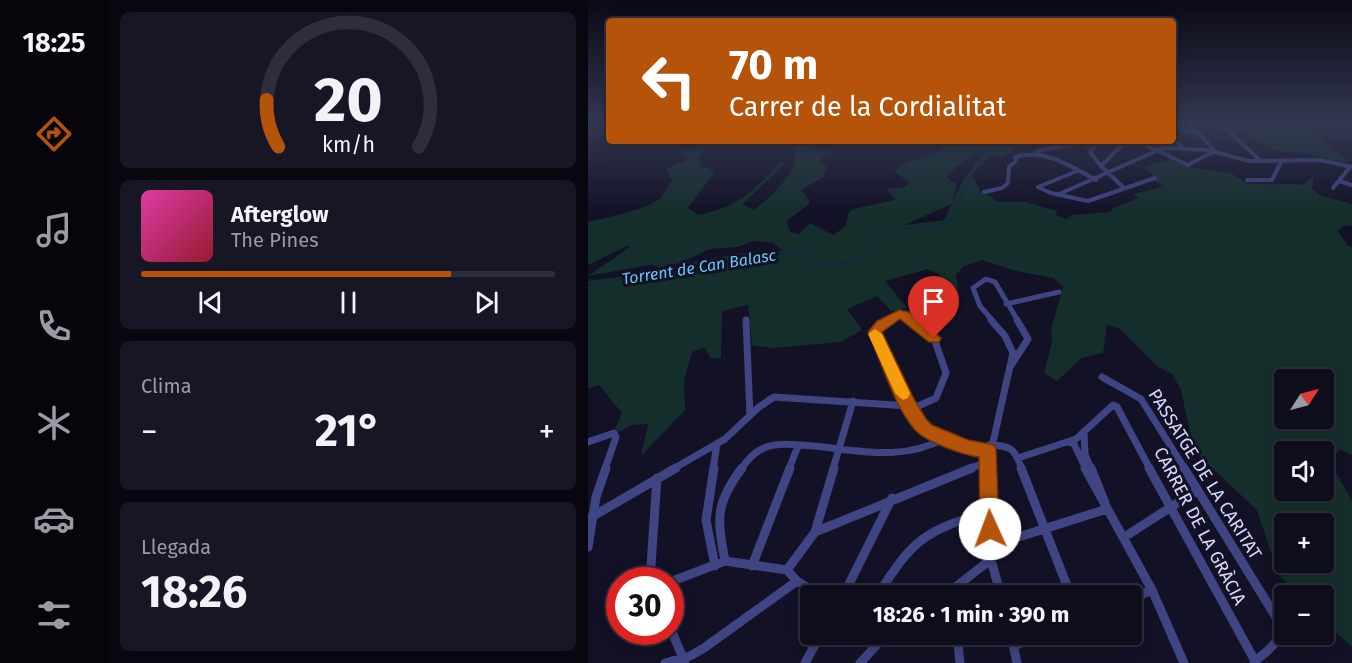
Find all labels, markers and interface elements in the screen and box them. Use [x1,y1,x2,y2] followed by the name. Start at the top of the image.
[22,27,86,59] text: 18:25
[729,40,818,90] text: 70 m
[630,42,708,120] icon: left
[314,63,382,138] text: 20
[729,91,1006,123] text: Carrer de la Cordialitat
[33,113,75,155] icon: directions
[321,132,375,158] text: km/h
[231,201,328,228] text: Afterglow
[33,209,75,251] icon: music
[231,228,318,252] text: The Pines
[621,245,778,289] water label: Torrent de Can Balasc
[908,276,959,338] pin
[917,285,950,318] icon: arrive
[194,286,227,319] icon: previous
[332,286,365,319] icon: pause
[470,286,503,319] icon: next
[33,305,75,347] icon: phone
[1274,369,1334,429] north arrow
[1274,369,1334,645] map controls
[141,374,192,398] text: Clima
[1144,385,1267,564] street label: PASSATGE DE LA CARITAT
[33,402,75,444] icon: climate
[315,404,381,458] text: 21°
[141,412,158,452] text: −
[539,412,555,452] text: +
[1274,441,1334,501] button: sound
[1149,443,1252,609] street label: CARRER DE LA GRÀCIA
[958,497,1022,561] position arrow
[33,498,75,540] icon: car
[1274,513,1334,573] button: +
[141,535,211,559] text: Llegada
[141,565,247,619] text: 18:26
[606,567,684,645] speed limit sign: 30
[1274,585,1334,645] button: −
[33,594,75,636] icon: filters
[873,601,1069,628] text: 18:26 · 1 min · 390 m

